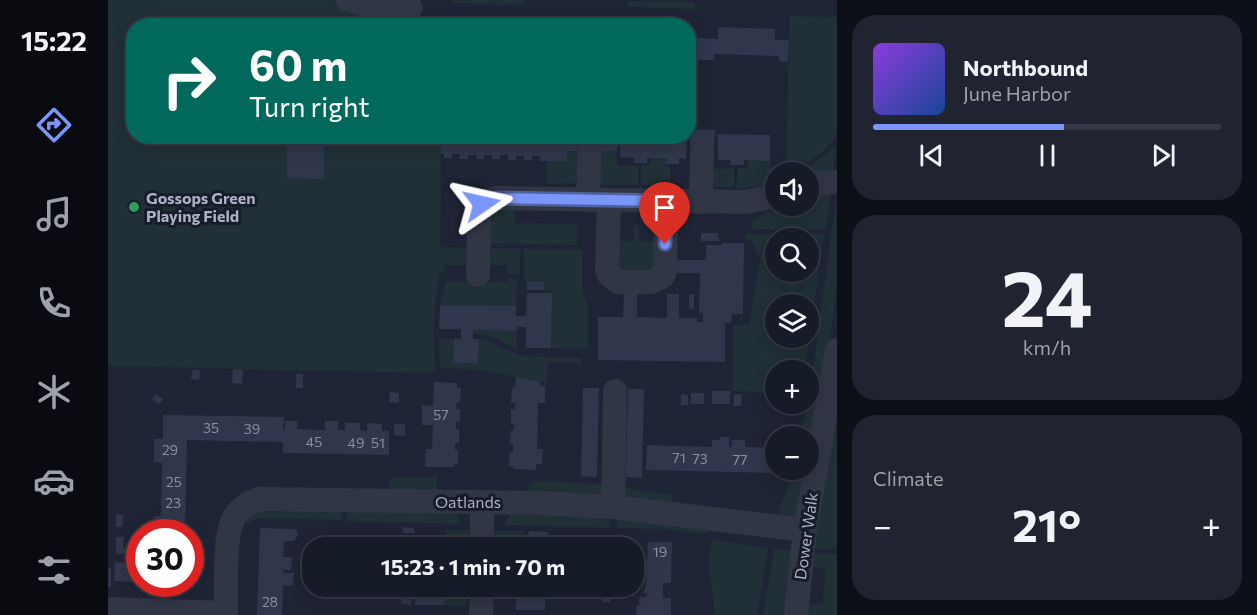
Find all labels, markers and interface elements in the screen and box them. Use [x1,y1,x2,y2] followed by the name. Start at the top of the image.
[21,24,87,57] text: 15:22
[249,38,348,90] text: 60 m
[150,42,228,120] icon: right
[963,54,1088,81] text: Northbound
[963,81,1071,105] text: June Harbor
[249,90,369,123] text: Turn right
[33,104,75,146] icon: directions
[915,139,948,172] icon: previous
[1031,139,1064,172] icon: pause
[1147,139,1180,172] icon: next
[765,162,819,480] map controls
[765,162,819,216] button: sound
[450,172,514,236] position arrow
[639,182,690,244] pin
[146,188,255,225] place label: Gossops Green Playing Field
[648,191,681,224] icon: arrive
[33,193,75,235] icon: music
[127,200,141,214] marker: Gossops Green Playing Field
[765,228,819,282] button: search
[1001,248,1093,343] text: 24
[33,282,75,324] icon: phone
[765,294,819,348] button: layers
[1023,335,1071,359] text: km/h
[765,360,819,414] button: +
[33,371,75,413] icon: climate
[433,406,449,423] house number: 57
[203,419,219,436] house number: 35
[244,420,260,437] house number: 39
[765,426,819,480] button: −
[306,433,322,450] house number: 45
[348,434,364,451] house number: 49
[371,434,385,451] house number: 51
[162,441,178,458] house number: 29
[672,449,686,466] house number: 71
[692,450,708,467] house number: 73
[733,451,747,468] house number: 77
[33,460,75,502] icon: car
[873,466,943,490] text: Climate
[166,473,182,490] house number: 25
[790,491,821,581] street label: Dower Walk
[435,492,501,511] street label: Oatlands
[165,494,181,511] house number: 23
[1012,496,1081,551] text: 21°
[873,504,892,545] text: −
[1202,504,1221,545] text: +
[126,519,204,597] speed limit sign: 30
[653,543,667,560] house number: 19
[33,549,75,591] icon: filters
[381,553,565,580] text: 15:23 · 1 min · 70 m
[262,593,278,610] house number: 28

